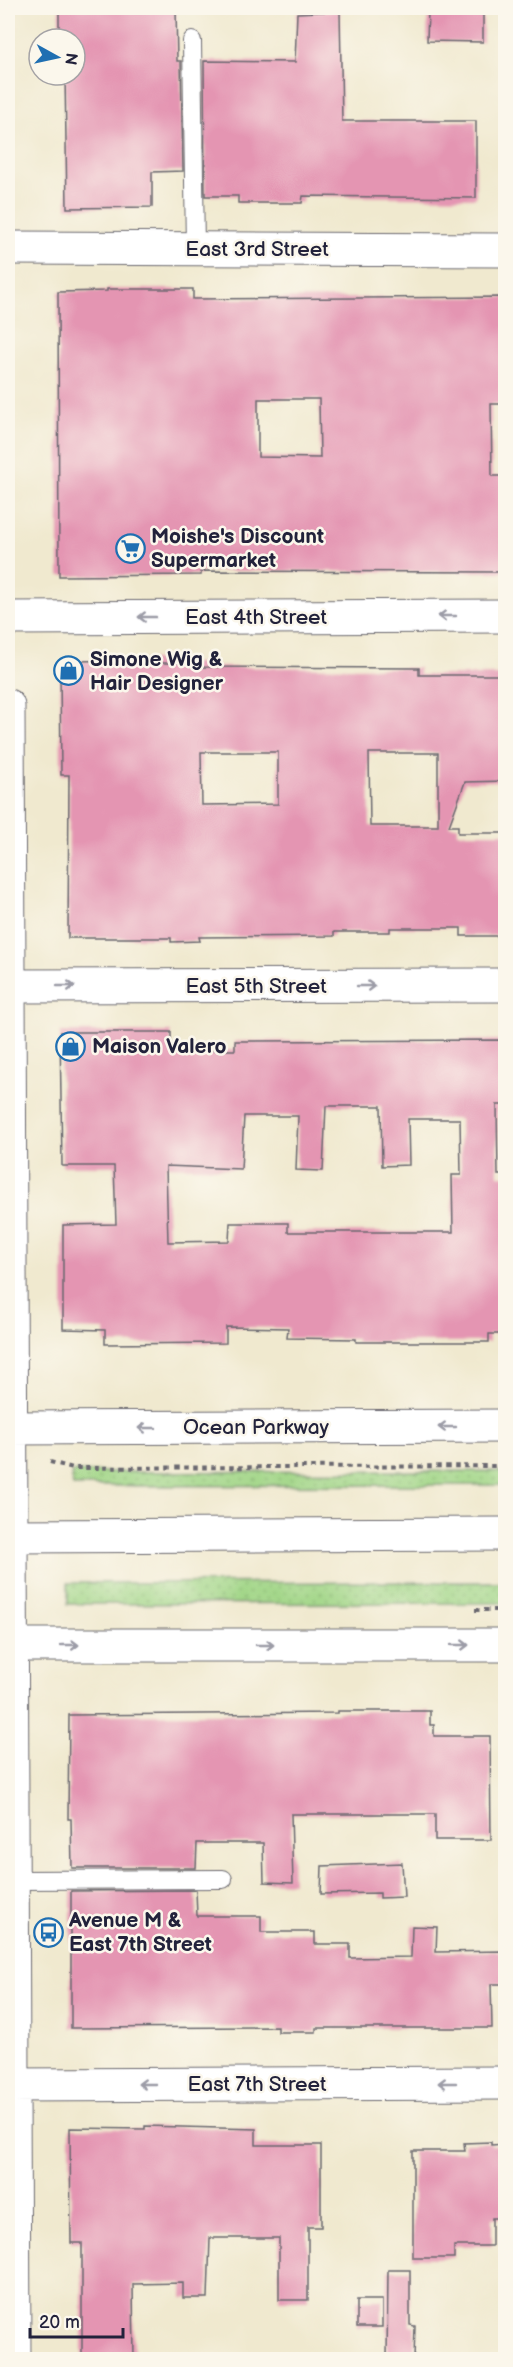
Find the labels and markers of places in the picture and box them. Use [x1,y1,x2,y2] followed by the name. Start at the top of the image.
[151,524,324,573] place label: Moishe's Discount Supermarket
[114,532,146,564] supermarket icon: Moishe's Discount Supermarket
[90,647,224,696] place label: Simone Wig & Hair Designer
[53,655,85,687] shop icon: Simone Wig & Hair Designer
[55,1030,87,1062] shop icon: Maison Valero
[92,1034,227,1059] place label: Maison Valero
[68,1908,212,1957] place label: Avenue M & East 7th Street
[32,1916,64,1948] bus stop icon: Avenue M & East 7th Street

